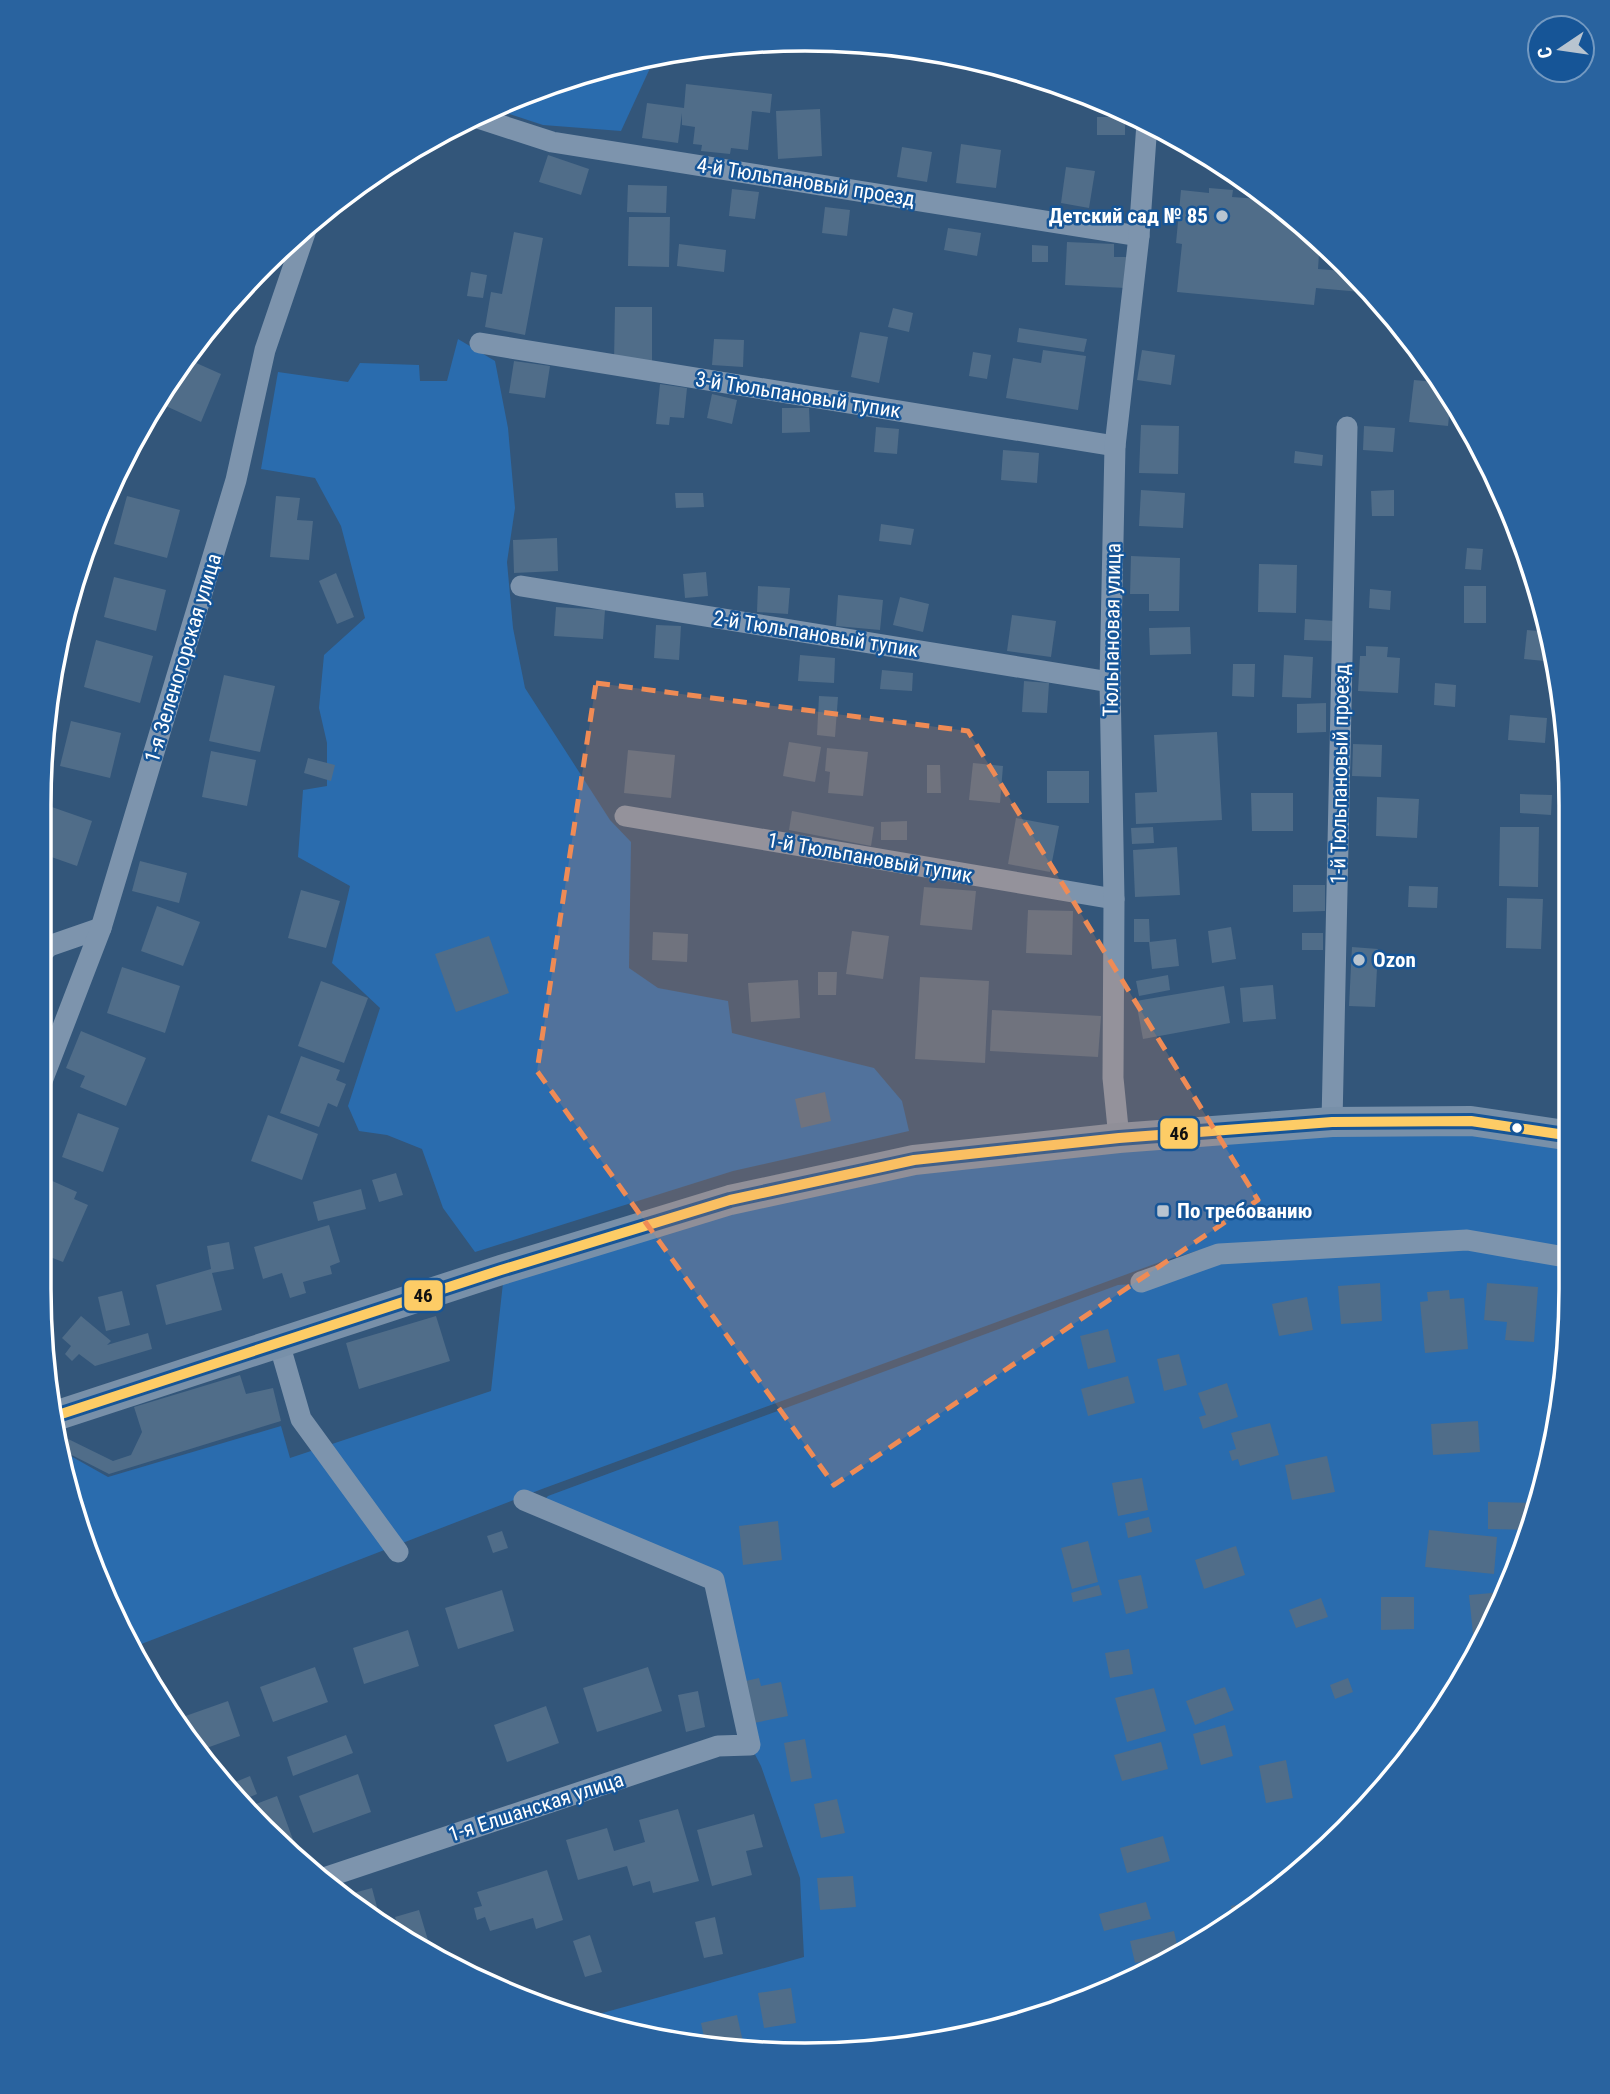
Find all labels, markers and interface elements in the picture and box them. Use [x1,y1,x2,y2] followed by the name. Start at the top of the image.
[1526,14,1596,84] north arrow
[1532,45,1557,61] text: С
[695,153,917,211] street label: 4-й Тюльпановый проезд
[1049,204,1208,228] place label: Детский сад № 85
[1214,208,1230,224] marker: Детский сад № 85
[694,367,902,423] street label: 3-й Тюльпановый тупик
[1098,543,1126,717] street label: Тюльпановая улица
[140,551,226,765] street label: 1-я Зеленогорская улица
[712,606,920,662] street label: 2-й Тюльпановый тупик
[1326,664,1354,884] street label: 1-й Тюльпановый проезд
[766,828,974,888] street label: 1-й Тюльпановый тупик
[1373,948,1416,972] place label: Ozon
[1351,952,1367,968] marker: Ozon
[1159,1117,1199,1150] line badge: 46
[1510,1121,1524,1135] unlabelled marker
[1169,1122,1189,1145] text: 46
[1177,1199,1312,1223] place label: По требованию
[1155,1203,1171,1219] marker: По требованию
[403,1279,444,1312] line badge: 46
[413,1284,433,1307] text: 46
[445,1767,627,1847] street label: 1-я Елшанская улица

